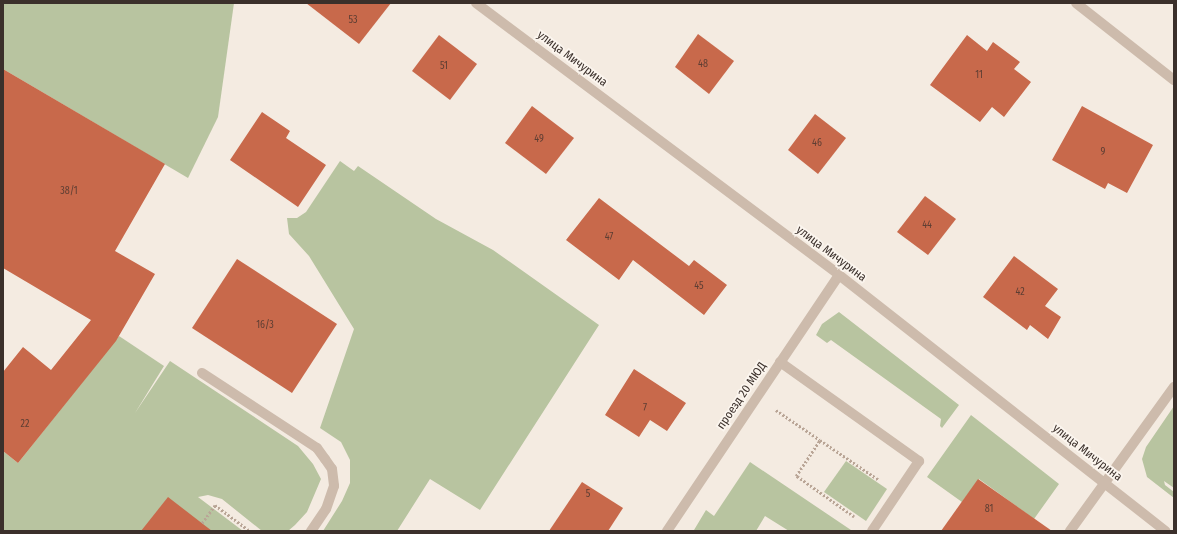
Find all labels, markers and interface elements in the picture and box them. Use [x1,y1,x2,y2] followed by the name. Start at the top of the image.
[348,15,358,27] house number: 53
[534,28,610,90] street label: улица Мичурина
[698,59,708,71] house number: 48
[440,61,448,73] house number: 51
[975,70,983,82] house number: 11
[534,134,544,146] house number: 49
[812,138,822,150] house number: 46
[1101,147,1105,159] house number: 9
[60,186,78,198] house number: 38/1
[922,220,932,232] house number: 44
[793,223,869,285] street label: улица Мичурина
[605,232,613,244] house number: 47
[694,281,704,293] house number: 45
[1015,287,1025,299] house number: 42
[256,320,274,332] house number: 16/3
[714,360,770,432] street label: проезд 20 МЮД
[643,403,647,415] house number: 7
[21,419,29,431] house number: 22
[1049,421,1125,485] street label: улица Мичурина
[586,489,590,501] house number: 5
[985,504,993,516] house number: 81

